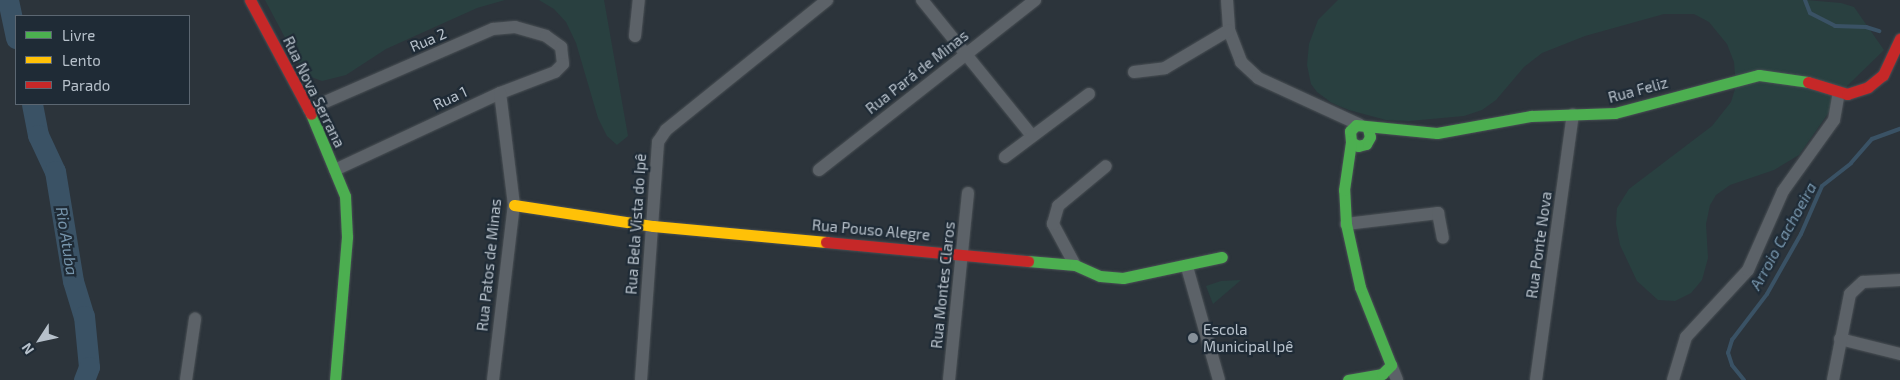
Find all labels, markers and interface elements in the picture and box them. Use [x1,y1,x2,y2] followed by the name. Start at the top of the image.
[15,15,190,105] legend
[407,24,449,56] street label: Rua 2
[62,26,95,44] text: Livre
[862,26,972,118] street label: Rua Pará de Minas
[279,33,349,151] street label: Rua Nova Serrana
[62,51,101,69] text: Lento
[1606,73,1670,107] street label: Rua Feliz
[62,76,110,94] text: Parado
[430,82,470,114] street label: Rua 1
[622,153,650,295] street label: Rua Bela Vista do Ipê
[1745,179,1821,293] water label: Arroio Cachoeira
[1523,190,1555,300] street label: Rua Ponte Nova
[473,198,505,332] street label: Rua Patos de Minas
[52,205,82,277] water label: Rio Atuba
[811,216,931,244] street label: Rua Pouso Alegre
[927,221,959,349] street label: Rua Montes Claros
[15,315,65,365] north arrow
[1203,320,1294,355] place label: Escola Municipal Ipê
[1187,332,1199,344] marker: Escola Municipal Ipê
[17,340,37,358] text: N

